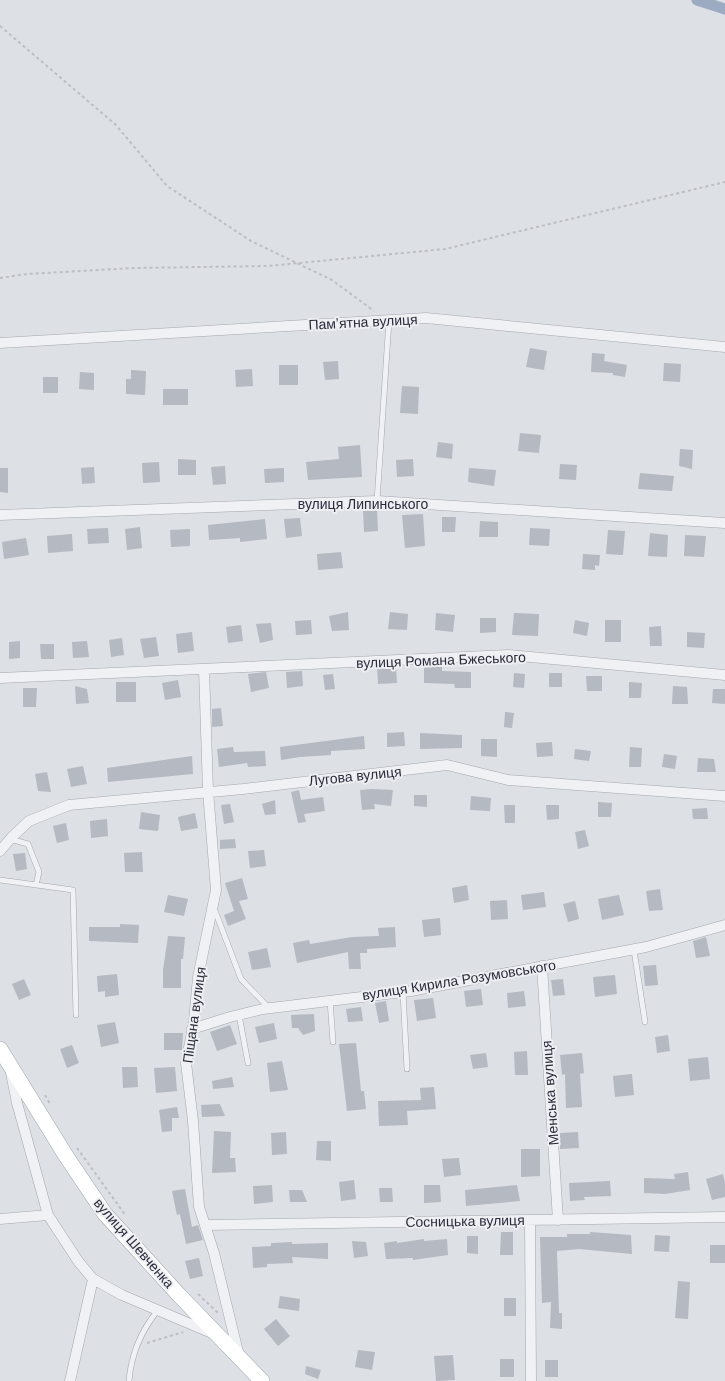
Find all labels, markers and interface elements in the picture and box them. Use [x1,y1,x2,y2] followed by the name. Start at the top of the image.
[308,311,418,333] street label: Памʼятна вулиця
[298,496,428,512] street label: вулиця Липинського
[356,649,526,671] street label: вулиця Романа Бжеського
[308,763,402,789] street label: Лугова вулиця
[361,957,557,1003] street label: вулиця Кирила Розумовського
[179,966,209,1064] street label: Піщана вулиця
[538,1040,562,1146] street label: Менська вулиця
[91,1195,177,1291] street label: вулиця Шевченка
[405,1212,525,1230] street label: Сосницька вулиця

